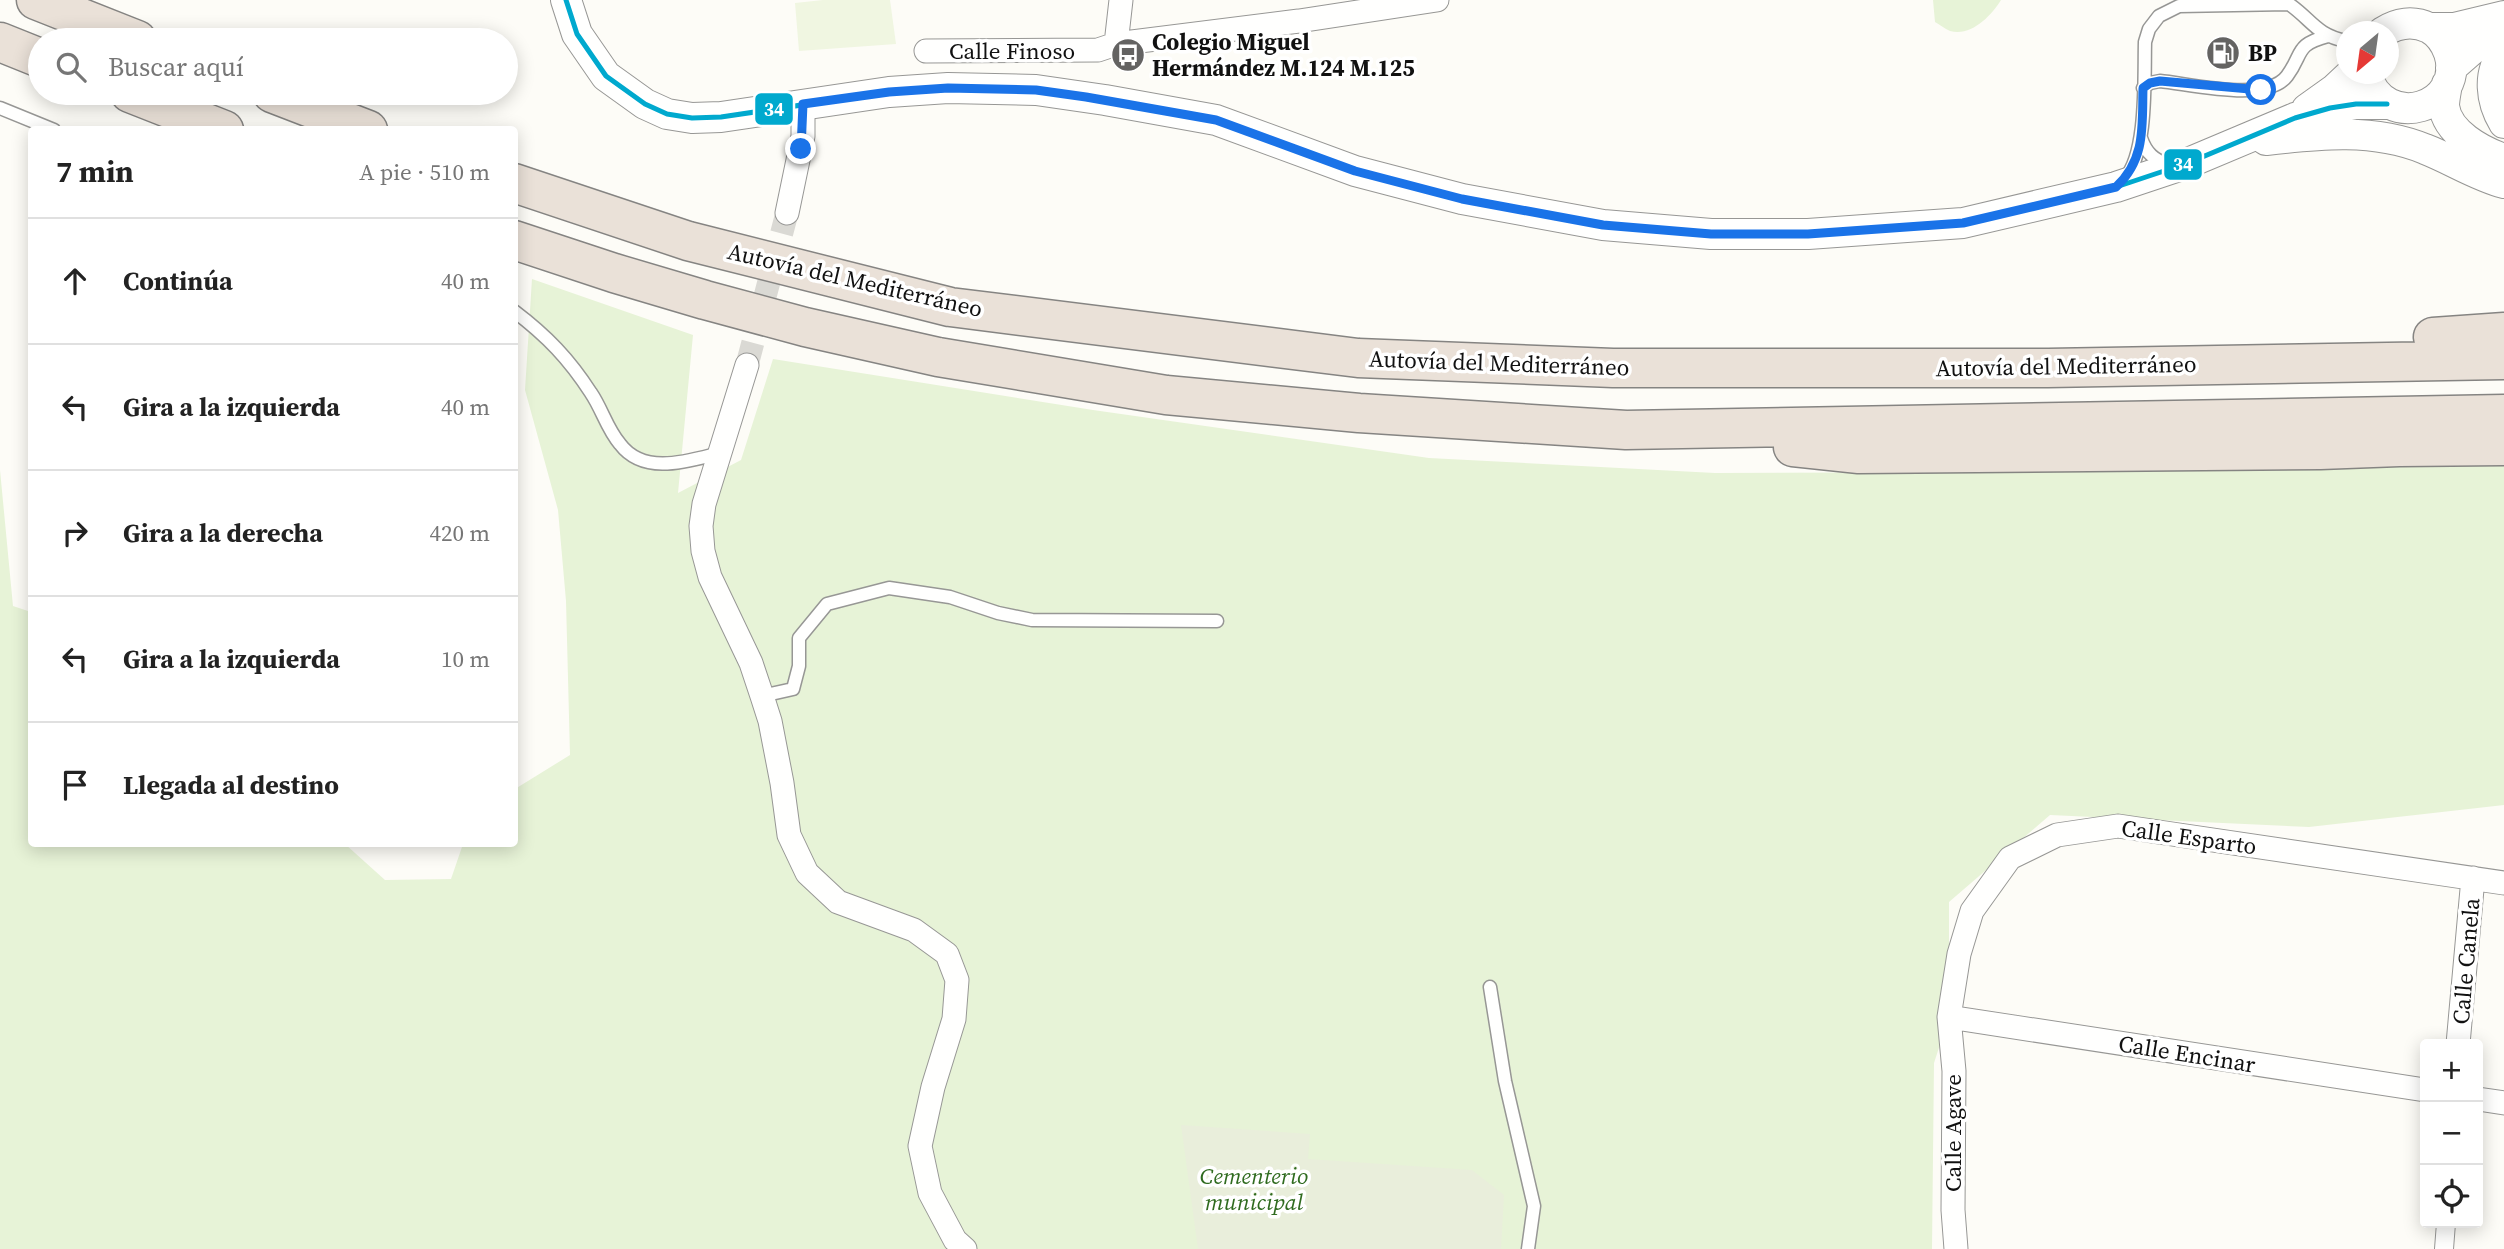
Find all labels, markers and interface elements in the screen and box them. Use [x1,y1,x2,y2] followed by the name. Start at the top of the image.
[2336,21,2399,84] north arrow
[1152,26,1415,84] place label: Colegio Miguel Hermández M.124 M.125
[28,28,518,105] search box
[2204,34,2242,72] fuel station icon: BP
[949,35,1075,67] street label: Calle Finoso
[1109,36,1147,74] bus stop icon: Colegio Miguel Hermández M.124 M.125
[2248,37,2277,69] place label: BP
[52,48,90,86] icon: search
[108,49,244,85] text: Buscar aquí
[2245,74,2276,105] route start
[754,92,794,126] line badge: 34
[764,96,784,122] text: 34
[785,133,816,164] route end
[2163,148,2203,181] line badge: 34
[56,151,134,192] text: 7 min
[2173,151,2193,177] text: 34
[359,156,490,188] text: A pie · 510 m
[724,235,986,325] street label: Autovía del Mediterráneo
[56,262,94,300] icon: ahead
[123,263,233,299] text: Continúa
[441,265,490,297] text: 40 m
[1368,342,1630,384] street label: Autovía del Mediterráneo
[1935,348,2197,384] street label: Autovía del Mediterráneo
[56,388,94,426] icon: left
[123,389,340,425] text: Gira a la izquierda
[441,391,490,423] text: 40 m
[56,514,94,552] icon: right
[123,515,323,551] text: Gira a la derecha
[429,517,490,549] text: 420 m
[56,640,94,678] icon: left
[123,641,340,677] text: Gira a la izquierda
[441,643,490,675] text: 10 m
[56,766,94,804] icon: arrive
[123,767,339,803] text: Llegada al destino
[2119,812,2259,862] street label: Calle Esparto
[2445,896,2487,1026] street label: Calle Canela
[2116,1027,2258,1081] street label: Calle Encinar
[2420,1039,2483,1228] map controls
[2420,1039,2483,1102] button: +
[1937,1074,1969,1192] street label: Calle Agave
[2420,1102,2483,1165] button: −
[1200,1160,1308,1218] park label: Cementerio municipal
[2420,1165,2483,1228] button: locate

